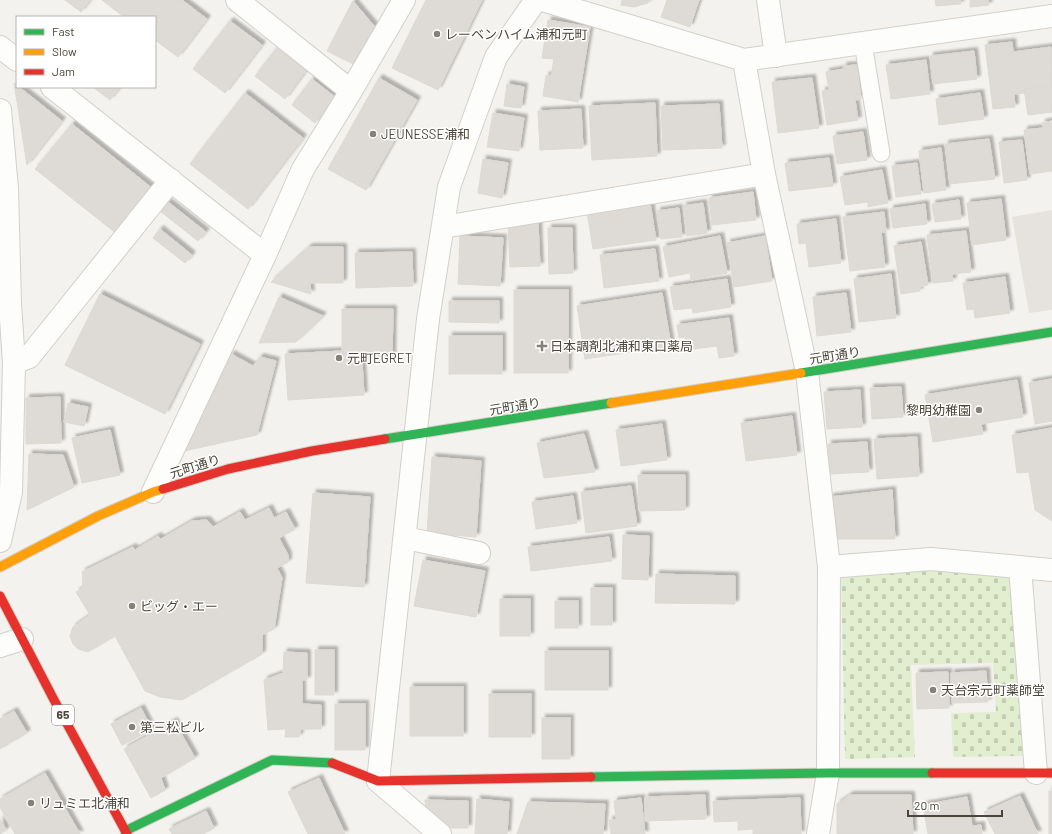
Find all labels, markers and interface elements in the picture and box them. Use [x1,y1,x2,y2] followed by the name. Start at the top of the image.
[16,16,156,88] legend
[52,24,75,38] text: Fast
[445,26,587,42] place label: レーベンハイム浦和元町
[432,29,442,39] marker: レーベンハイム浦和元町
[52,44,77,58] text: Slow
[52,64,75,78] text: Jam
[381,126,470,142] place label: JEUNESSE浦和
[368,129,378,139] marker: JEUNESSE浦和
[550,338,693,354] place label: 日本調剤北浦和東口薬局
[537,341,547,351] marker: 日本調剤北浦和東口薬局
[808,343,862,367] street label: 元町通り
[347,350,412,366] place label: 元町EGRET
[334,353,344,363] marker: 元町EGRET
[488,394,542,418] street label: 元町通り
[906,402,971,418] place label: 黎明幼稚園
[974,405,984,415] marker: 黎明幼稚園
[168,451,222,481] street label: 元町通り
[140,598,218,614] place label: ビッグ・エー
[127,601,137,611] marker: ビッグ・エー
[941,682,1045,698] place label: 天台宗元町薬師堂
[928,685,938,695] marker: 天台宗元町薬師堂
[52,705,74,725] road number: 65
[140,719,205,735] place label: 第三松ビル
[127,722,137,732] marker: 第三松ビル
[908,792,1002,818] scale bar
[39,795,130,811] place label: リュミエ北浦和
[26,798,36,808] marker: リュミエ北浦和
[914,798,940,812] text: 20 m

